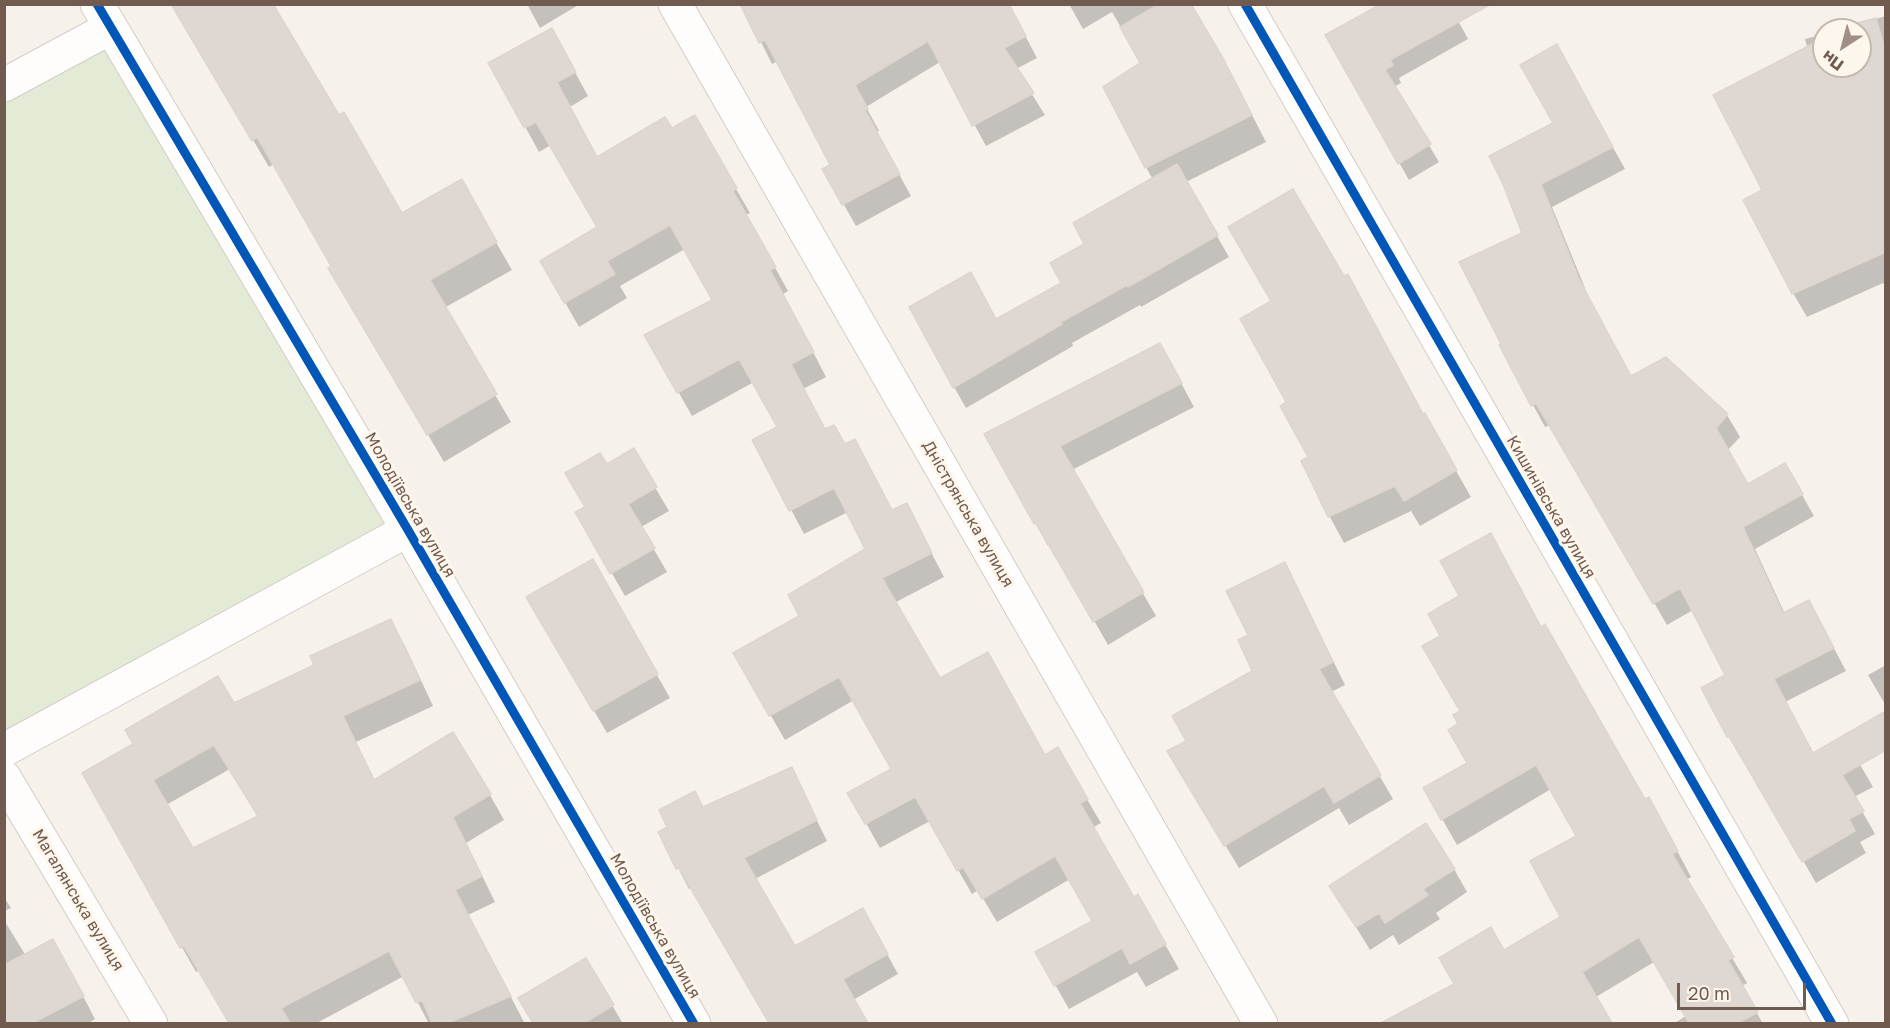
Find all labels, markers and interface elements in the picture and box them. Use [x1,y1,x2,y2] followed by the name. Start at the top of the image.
[1812,18,1872,78] north arrow
[1818,46,1847,75] text: Пн
[361,429,459,581] street label: Молодіївська вулиця
[1502,432,1600,582] street label: Кишинівська вулиця
[918,437,1018,591] street label: Дністрянська вулиця
[28,826,128,974] street label: Магалянська вулиця
[606,850,704,1002] street label: Молодіївська вулиця
[1680,971,1809,1009] scale bar
[1688,982,1730,1004] text: 20 m

